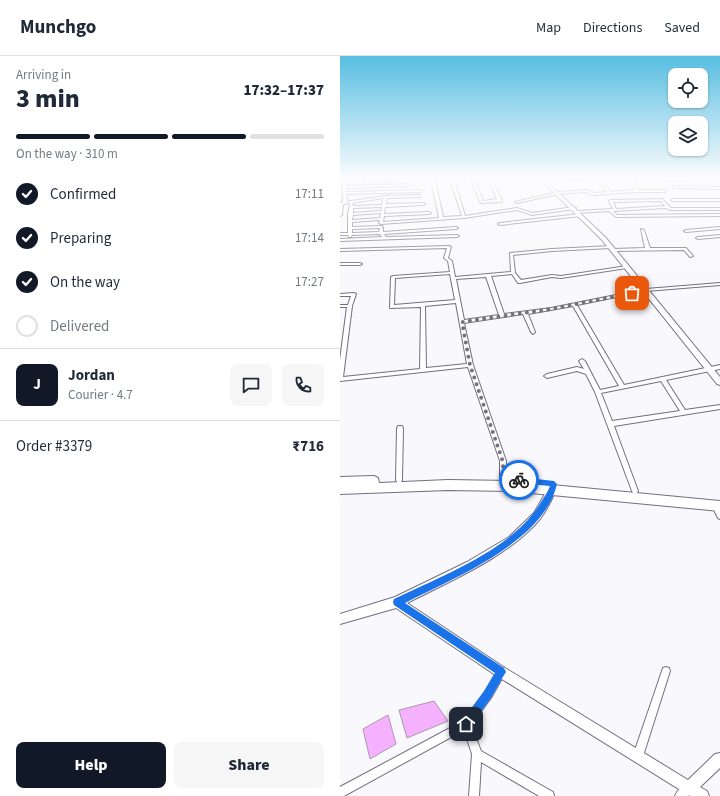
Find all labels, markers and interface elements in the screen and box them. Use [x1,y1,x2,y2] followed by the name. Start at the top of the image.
[20,14,96,41] text: Munchgo
[536,18,561,38] text: Map
[583,18,642,38] text: Directions
[664,18,700,38] text: Saved
[16,66,71,84] text: Arriving in
[668,68,708,156] map controls
[668,68,708,108] button: locate
[16,80,80,117] text: 3 min
[243,80,324,101] text: 17:32–17:37
[668,116,708,156] button: layers
[16,145,118,163] text: On the way · 310 m
[16,183,38,205] icon: check
[50,184,116,205] text: Confirmed
[295,185,324,203] text: 17:11
[16,227,38,249] icon: check
[50,228,111,249] text: Preparing
[295,229,324,247] text: 17:14
[16,271,38,293] icon: check
[50,272,120,293] text: On the way
[295,273,324,291] text: 17:27
[615,276,649,310] pin
[621,282,643,304] icon: bag
[50,316,109,337] text: Delivered
[230,364,272,406] button: chat
[282,364,324,406] button: phone
[68,365,115,386] text: Jordan
[33,374,41,395] text: J
[68,386,133,404] text: Courier · 4.7
[16,436,92,457] text: Order #3379
[292,436,324,457] text: ₹716
[499,460,539,500] courier
[508,469,530,491] icon: bike
[449,707,483,741] pin
[455,713,477,735] icon: home
[16,742,166,788] button: Help
[174,742,324,788] button: Share

